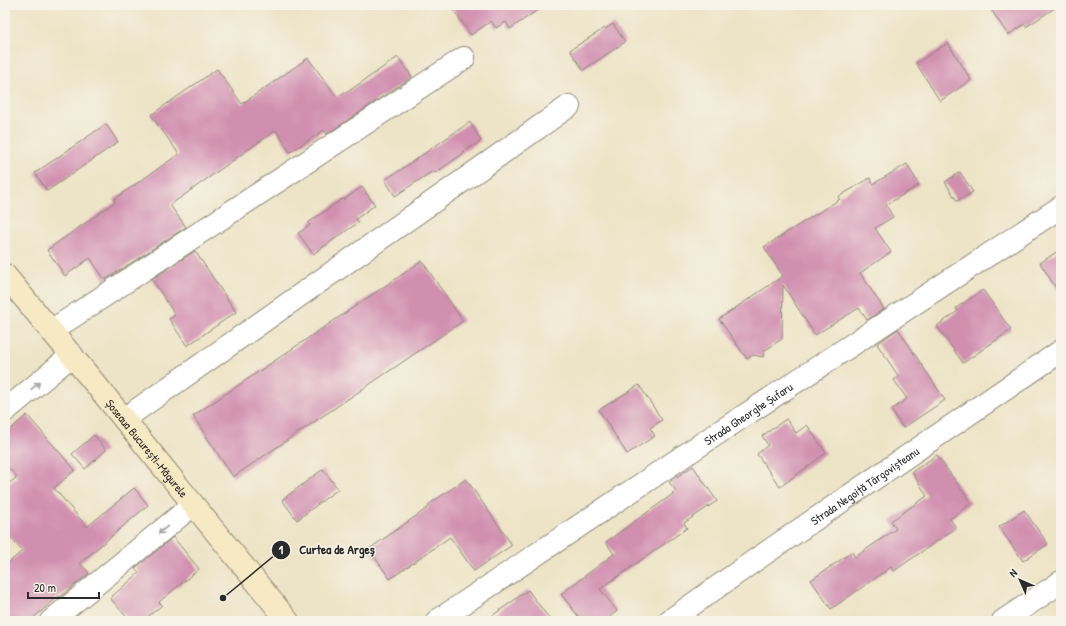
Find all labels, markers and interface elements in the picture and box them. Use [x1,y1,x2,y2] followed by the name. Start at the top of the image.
[700,378,796,449] street label: Strada Gheorghe Șufaru
[30,382,40,391] one-way arrow
[102,395,193,501] street label: Șoseaua București-Măgurele
[807,442,922,529] street label: Strada Negoiță Târgovișteanu
[158,525,169,534] one-way arrow
[271,537,383,562] callout: Curtea de Argeș
[299,540,375,559] text: Curtea de Argeș
[279,541,284,558] text: 1
[1000,560,1040,600] north arrow
[1006,566,1020,580] text: N
[28,574,99,600] scale bar
[34,579,56,596] text: 20 m

